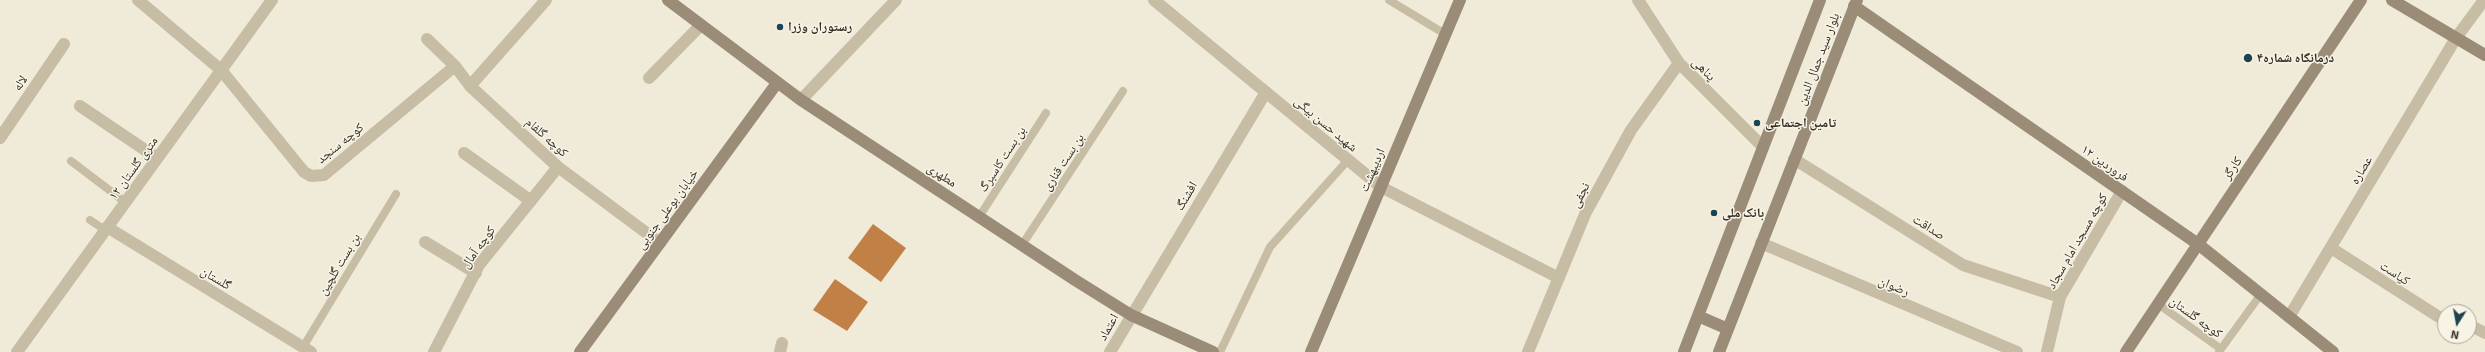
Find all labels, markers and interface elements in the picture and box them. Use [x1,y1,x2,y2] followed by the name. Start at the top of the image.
[1793,11,1843,107] street label: بلوار سید جمال الدین
[788,19,852,35] place label: رستوران وزرا
[775,22,785,32] marker: رستوران وزرا
[2257,50,2334,66] place label: درمانگاه شماره۴
[2242,52,2254,64] marker: درمانگاه شماره۴
[1689,54,1719,84] street label: پناهی
[9,72,31,94] street label: لالە
[1291,93,1361,155] street label: شهید حسن بیگی
[523,114,571,160] street label: کوچه گلفام
[1765,115,1836,131] place label: تامین اجتماعی
[1752,118,1762,128] marker: تامین اجتماعی
[313,119,367,167] street label: کوچه سنجد
[975,123,1029,195] street label: بن بست کاسبرگ
[1039,130,1087,194] street label: بن بست قناری
[105,133,161,203] street label: ۱۲ متری گلستان
[2078,141,2132,185] street label: ۱۲ فروردین
[1356,146,1388,194] street label: اردیبهشت
[2347,153,2375,187] street label: عصاره
[2219,154,2245,182] street label: کارگر
[924,160,960,190] street label: مطهری
[633,166,701,252] street label: خیابان بوعلی جنوبی
[1171,179,1201,213] street label: افشنگ
[1567,180,1593,210] street label: نجفی
[2043,190,2111,292] street label: کوچه مسجد امام سجاد
[1722,205,1764,221] place label: بانک ملی
[1709,208,1719,218] marker: بانک ملی
[1910,211,1948,243] street label: صداقت
[457,223,499,271] street label: کوچه آمال
[314,230,364,298] street label: بن بست گلچین
[2377,258,2413,288] street label: کیاست
[198,263,234,293] street label: گلستان
[1876,273,1912,299] street label: رضوان
[2167,293,2225,341] street label: کوچه گلستان
[2437,304,2477,344] north arrow
[1094,311,1122,343] street label: اعتماد
[2450,328,2460,342] text: N

